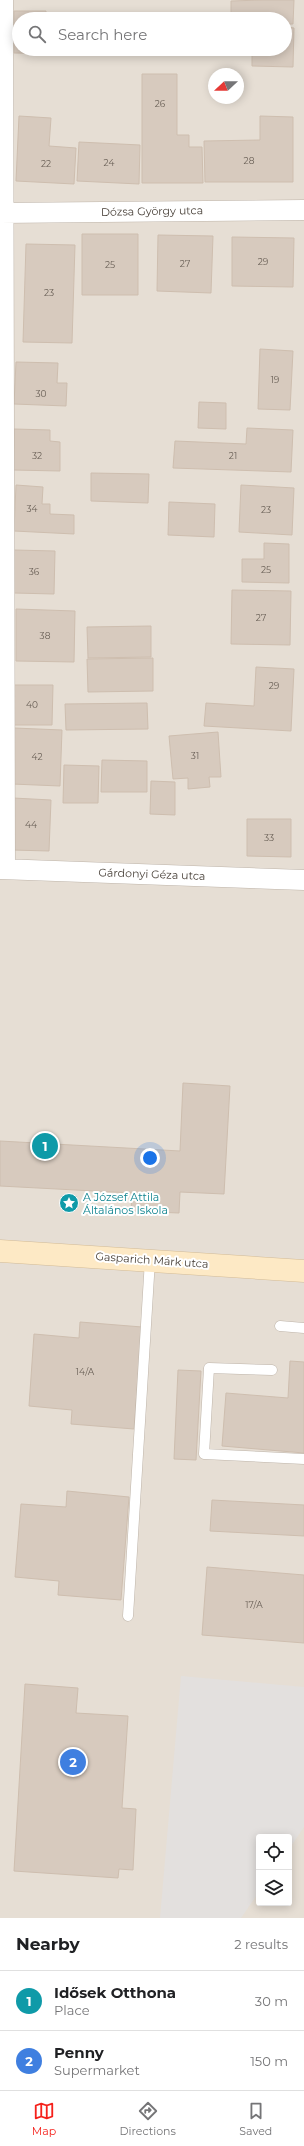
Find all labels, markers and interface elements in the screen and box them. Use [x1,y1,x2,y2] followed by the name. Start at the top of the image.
[12,12,292,56] search box
[26,23,48,45] icon: search
[58,25,147,44] text: Search here
[208,68,244,104] north arrow
[155,98,166,109] house number: 26
[244,155,255,166] house number: 28
[104,157,114,168] house number: 24
[41,158,51,169] house number: 22
[101,203,203,219] street label: Dózsa György utca
[258,256,269,267] house number: 29
[180,258,190,269] house number: 27
[105,259,115,270] house number: 25
[44,287,54,298] house number: 23
[271,374,280,385] house number: 19
[35,388,47,399] house number: 30
[32,450,42,461] house number: 32
[229,450,237,461] house number: 21
[26,503,38,514] house number: 34
[261,504,271,515] house number: 23
[261,564,271,575] house number: 25
[29,566,40,577] house number: 36
[256,612,266,623] house number: 27
[40,630,51,641] house number: 38
[269,680,280,691] house number: 29
[26,699,38,710] house number: 40
[191,750,199,761] house number: 31
[31,751,43,762] house number: 42
[25,819,37,830] house number: 44
[264,832,274,843] house number: 33
[98,865,206,883] street label: Gárdonyi Géza utca
[32,1131,58,1161] pin: 1
[140,1148,160,1168] your location
[83,1190,168,1217] place label: A József Attila Általános Iskola
[58,1192,80,1214] place icon: A József Attila Általános Iskola
[95,1249,209,1271] street label: Gasparich Márk utca
[76,1366,95,1377] house number: 14/A
[245,1599,263,1610] house number: 17/A
[60,1747,86,1777] pin: 2
[256,1834,292,1906] map controls
[256,1834,292,1870] button: locate
[256,1870,292,1906] button: layers
[16,1934,80,1954] text: Nearby
[234,1936,288,1952] text: 2 results
[54,1983,176,2002] text: Idősek Otthona
[26,1993,32,2009] text: 1
[255,1993,288,2009] text: 30 m
[54,2002,90,2018] text: Place
[54,2043,104,2062] text: Penny
[25,2053,33,2069] text: 2
[250,2053,288,2069] text: 150 m
[54,2062,140,2078] text: Supermarket
[32,2100,56,2138] tab: Map
[120,2100,176,2138] tab: Directions
[239,2100,272,2138] tab: Saved

